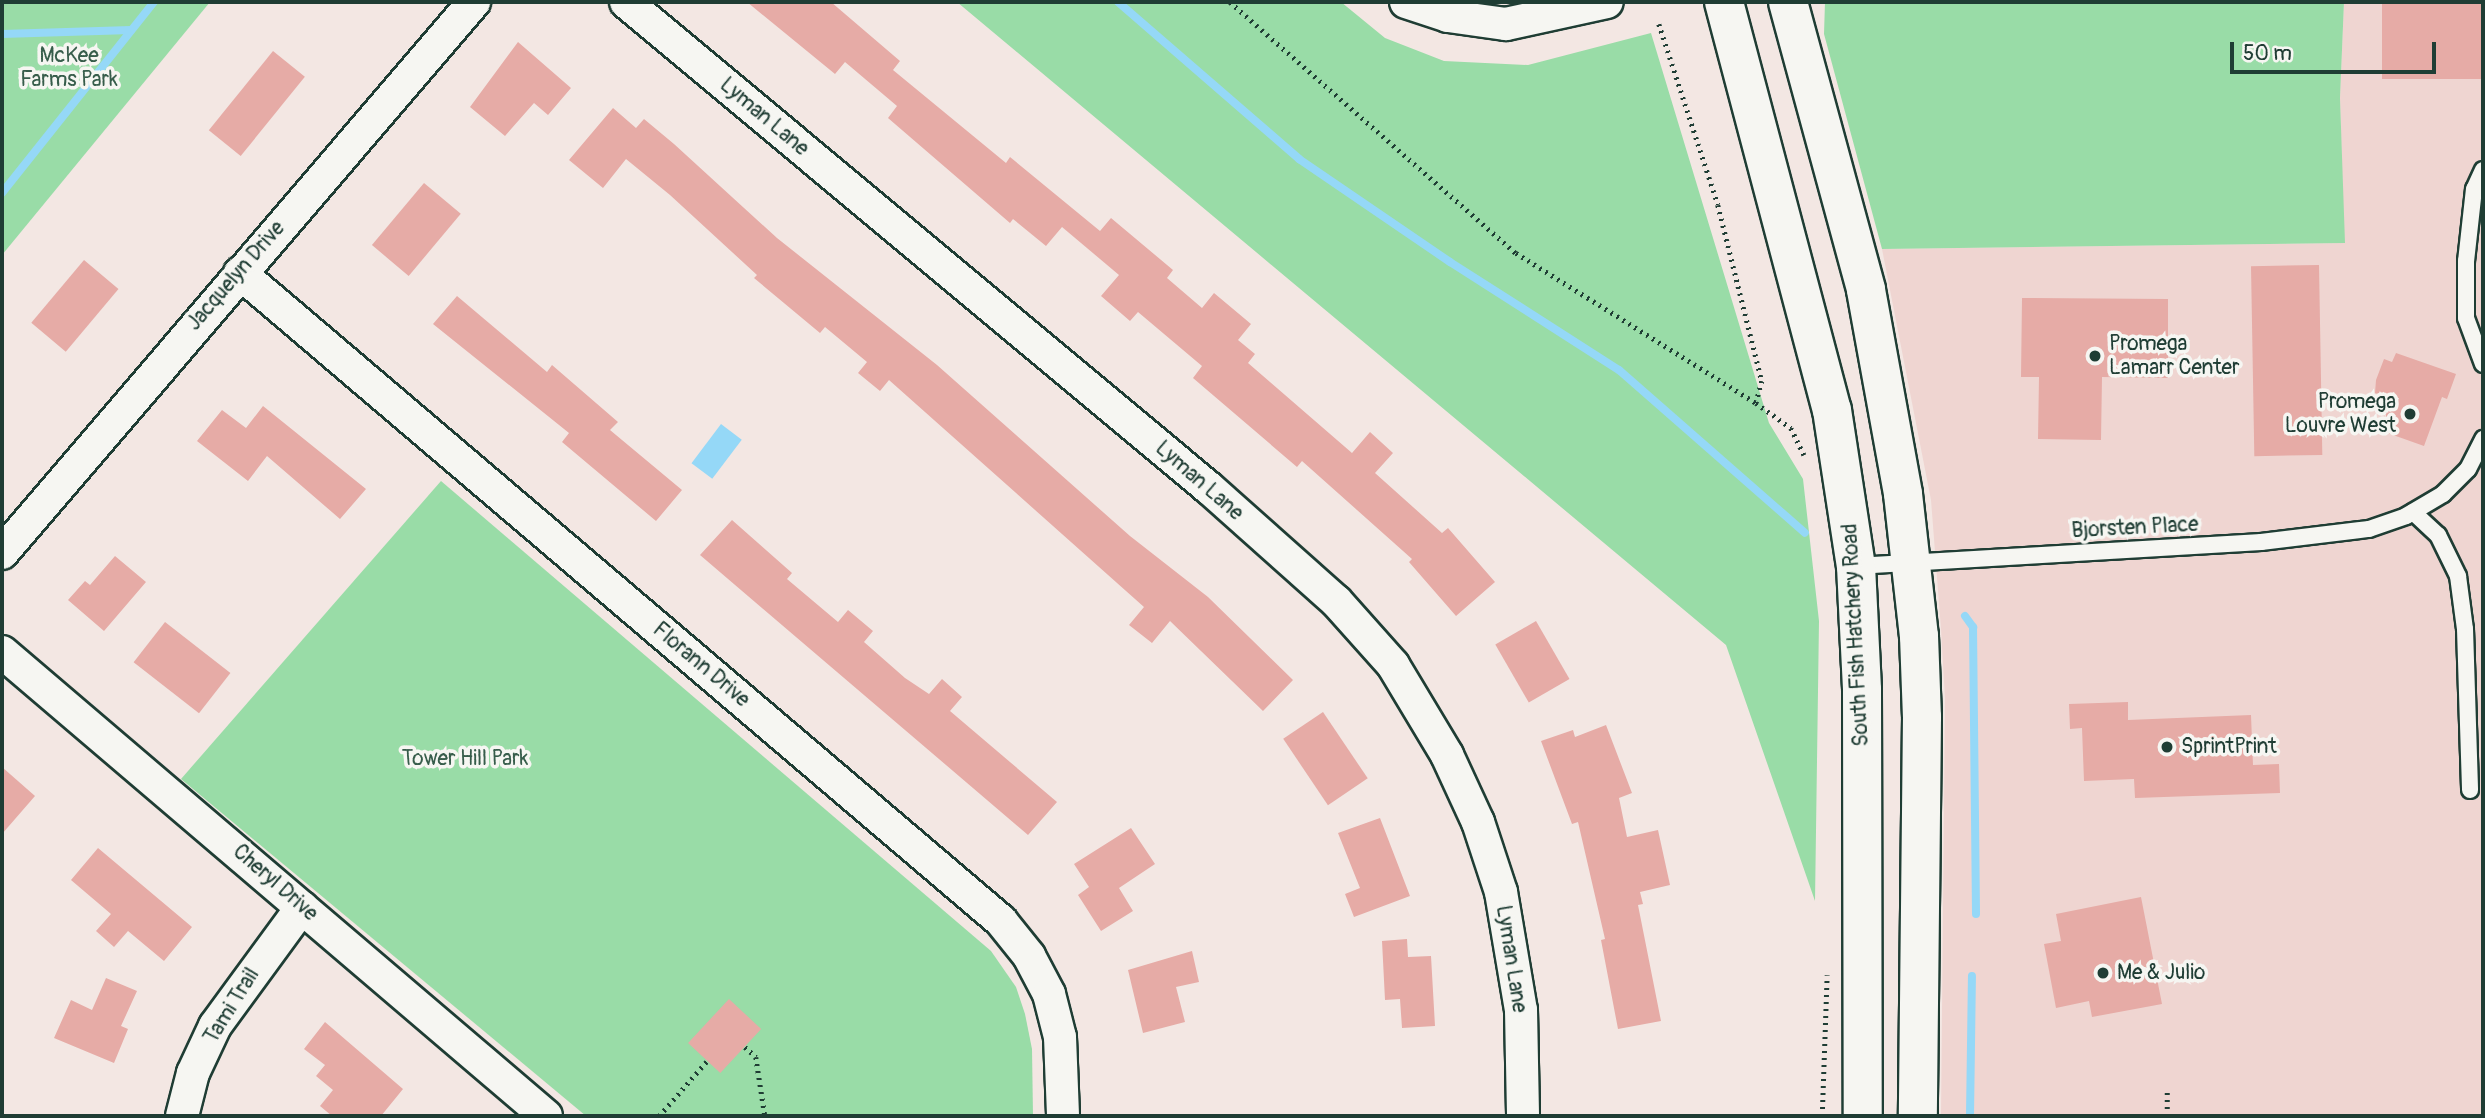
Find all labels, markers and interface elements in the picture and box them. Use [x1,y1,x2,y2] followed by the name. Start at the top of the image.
[2233,28,2440,72] scale bar
[2243,40,2292,67] text: 50 m
[20,43,118,93] park label: McKee Farms Park
[714,73,814,161] street label: Lyman Lane
[182,216,290,336] street label: Jacquelyn Drive
[2109,331,2239,381] place label: Promega Lamarr Center
[2087,348,2103,364] marker: Promega Lamarr Center
[2285,389,2396,439] place label: Promega Louvre West
[2402,406,2418,422] marker: Promega Louvre West
[1150,436,1248,526] street label: Lyman Lane
[2071,512,2199,544] street label: Bjorsten Place
[1838,523,1874,747] street label: South Fish Hatchery Road
[647,617,755,713] street label: Florann Drive
[2181,734,2277,760] place label: SprintPrint
[2159,739,2175,755] marker: SprintPrint
[402,746,528,772] park label: Tower Hill Park
[227,839,323,927] street label: Cheryl Drive
[1490,904,1532,1014] street label: Lyman Lane
[2117,960,2205,986] place label: Me & Julio
[199,964,265,1048] street label: Tami Trail
[2095,965,2111,981] marker: Me & Julio

